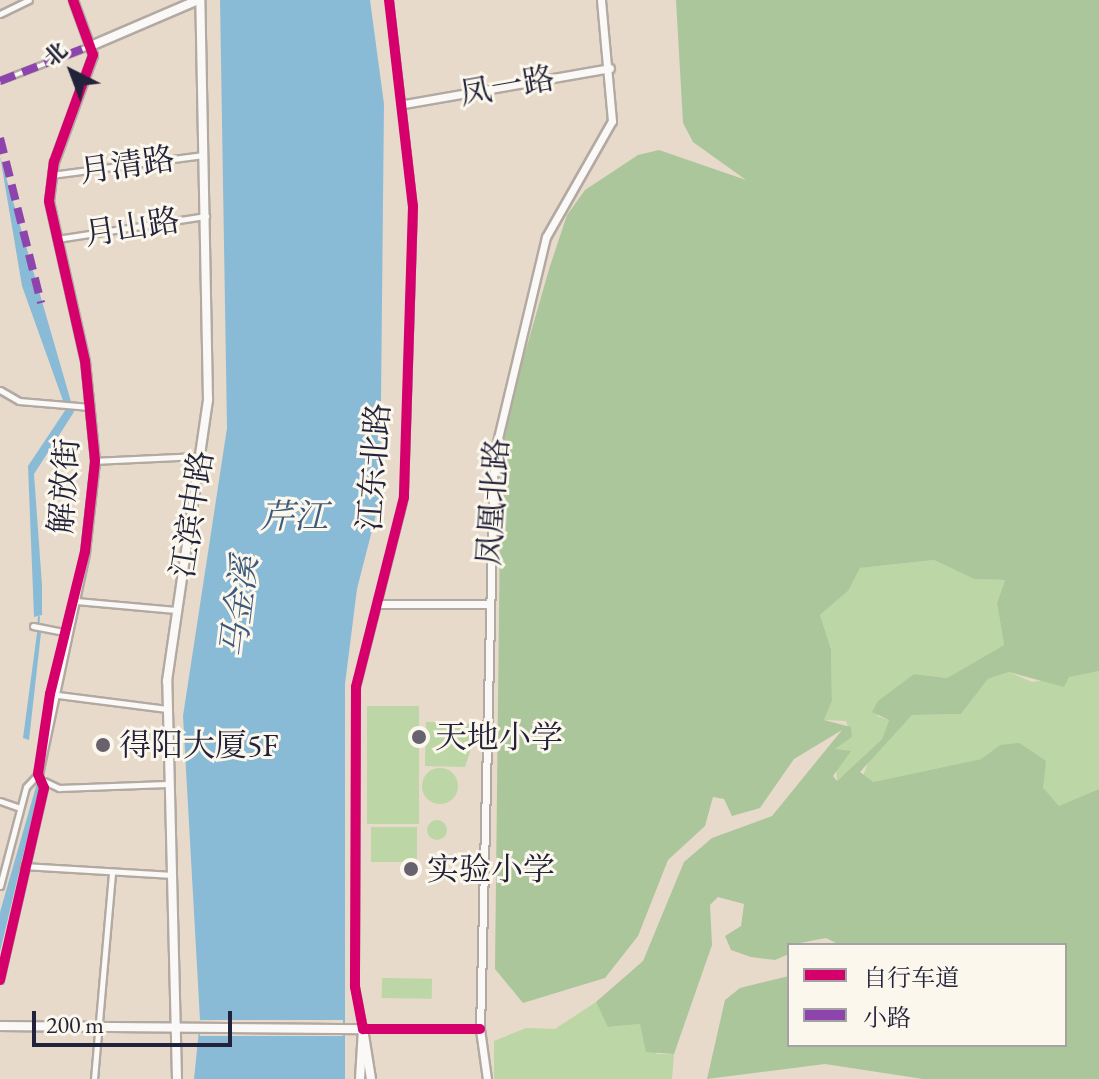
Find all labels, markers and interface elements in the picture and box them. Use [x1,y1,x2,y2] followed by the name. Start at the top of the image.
[32,32,112,112] north arrow
[38,36,73,72] text: 北
[456,59,558,113] street label: 凤一路
[77,139,177,191] street label: 月清路
[82,201,182,253] street label: 月山路
[350,402,398,532] street label: 江东北路
[41,437,87,535] street label: 解放街
[469,437,517,567] street label: 凤凰北路
[163,448,221,580] street label: 江滨中路
[260,497,328,537] water label: 芹江
[213,554,265,660] water label: 马金溪
[435,718,563,756] place label: 天地小学
[119,726,279,764] place label: 得阳大厦5F
[410,728,428,746] marker: 天地小学
[94,736,112,754] marker: 得阳大厦5F
[427,850,555,888] place label: 实验小学
[402,860,420,878] marker: 实验小学
[787,943,1067,1047] legend
[863,962,959,993] text: 自行车道
[36,995,236,1045] scale bar
[863,1002,911,1033] text: 小路
[46,1009,104,1040] text: 200 m

